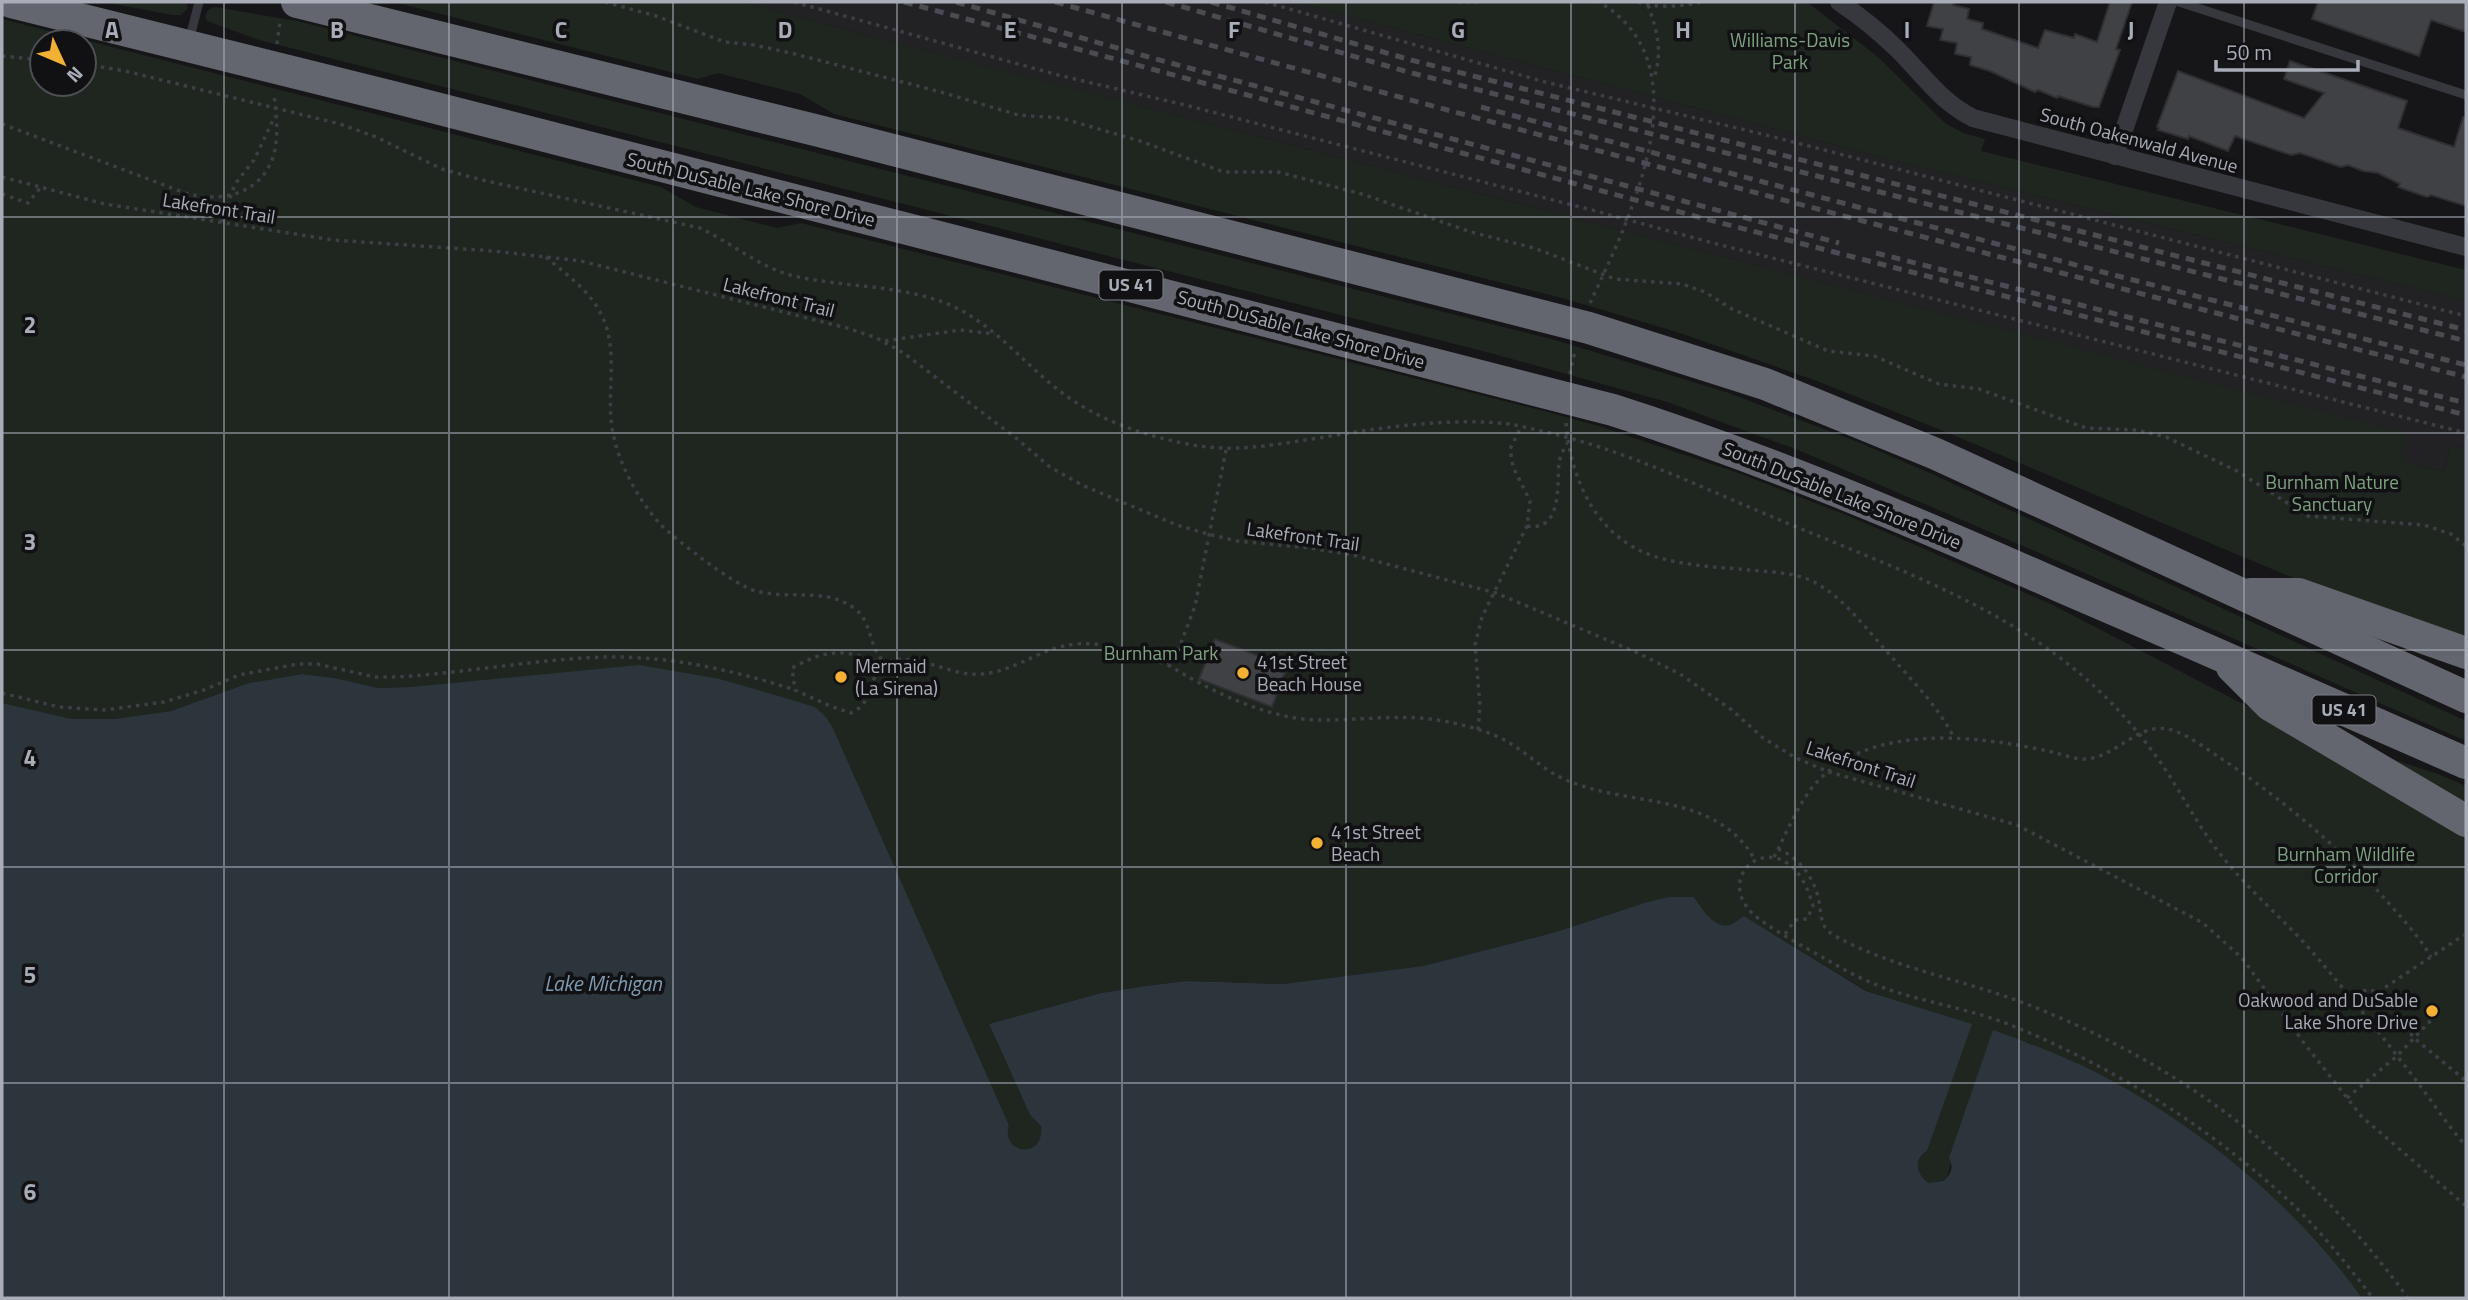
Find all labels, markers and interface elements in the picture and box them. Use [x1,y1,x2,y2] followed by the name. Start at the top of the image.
[105,12,119,47] text: A
[330,12,344,47] text: B
[555,12,567,47] text: C
[778,12,792,47] text: D
[1004,12,1016,47] text: E
[1228,12,1240,47] text: F
[1451,12,1465,47] text: G
[1675,12,1691,47] text: H
[1904,12,1910,47] text: I
[2128,12,2134,47] text: J
[1730,25,1850,76] park label: Williams-Davis Park
[28,28,98,98] north arrow
[2216,28,2358,72] scale bar
[2226,36,2272,68] text: 50 m
[61,60,91,90] text: N
[2037,99,2241,180] street label: South Oakenwald Avenue
[624,144,878,233] street label: South DuSable Lake Shore Drive
[161,184,278,231] street label: Lakefront Trail
[720,269,838,324] street label: Lakefront Trail
[1100,270,1162,300] road number: US 41
[1174,281,1428,376] street label: South DuSable Lake Shore Drive
[24,307,36,342] text: 2
[1718,433,1966,556] street label: South DuSable Lake Shore Drive
[2265,467,2399,518] park label: Burnham Nature Sanctuary
[1245,513,1361,558] street label: Lakefront Trail
[24,524,36,559] text: 3
[1104,638,1218,667] park label: Burnham Park
[1257,647,1362,698] place label: 41st Street Beach House
[855,651,938,702] place label: Mermaid (La Sirena)
[1235,665,1251,681] marker: 41st Street Beach House
[833,669,849,685] marker: Mermaid (La Sirena)
[2312,696,2376,724] road number: US 41
[1803,732,1920,795] street label: Lakefront Trail
[24,740,36,775] text: 4
[1331,817,1421,868] place label: 41st Street Beach
[1309,835,1325,851] marker: 41st Street Beach
[2277,839,2415,890] park label: Burnham Wildlife Corridor
[24,957,36,992] text: 5
[544,967,662,999] water label: Lake Michigan
[2238,985,2418,1036] place label: Oakwood and DuSable Lake Shore Drive
[2424,1003,2440,1019] marker: Oakwood and DuSable Lake Shore Drive
[24,1174,37,1209] text: 6

